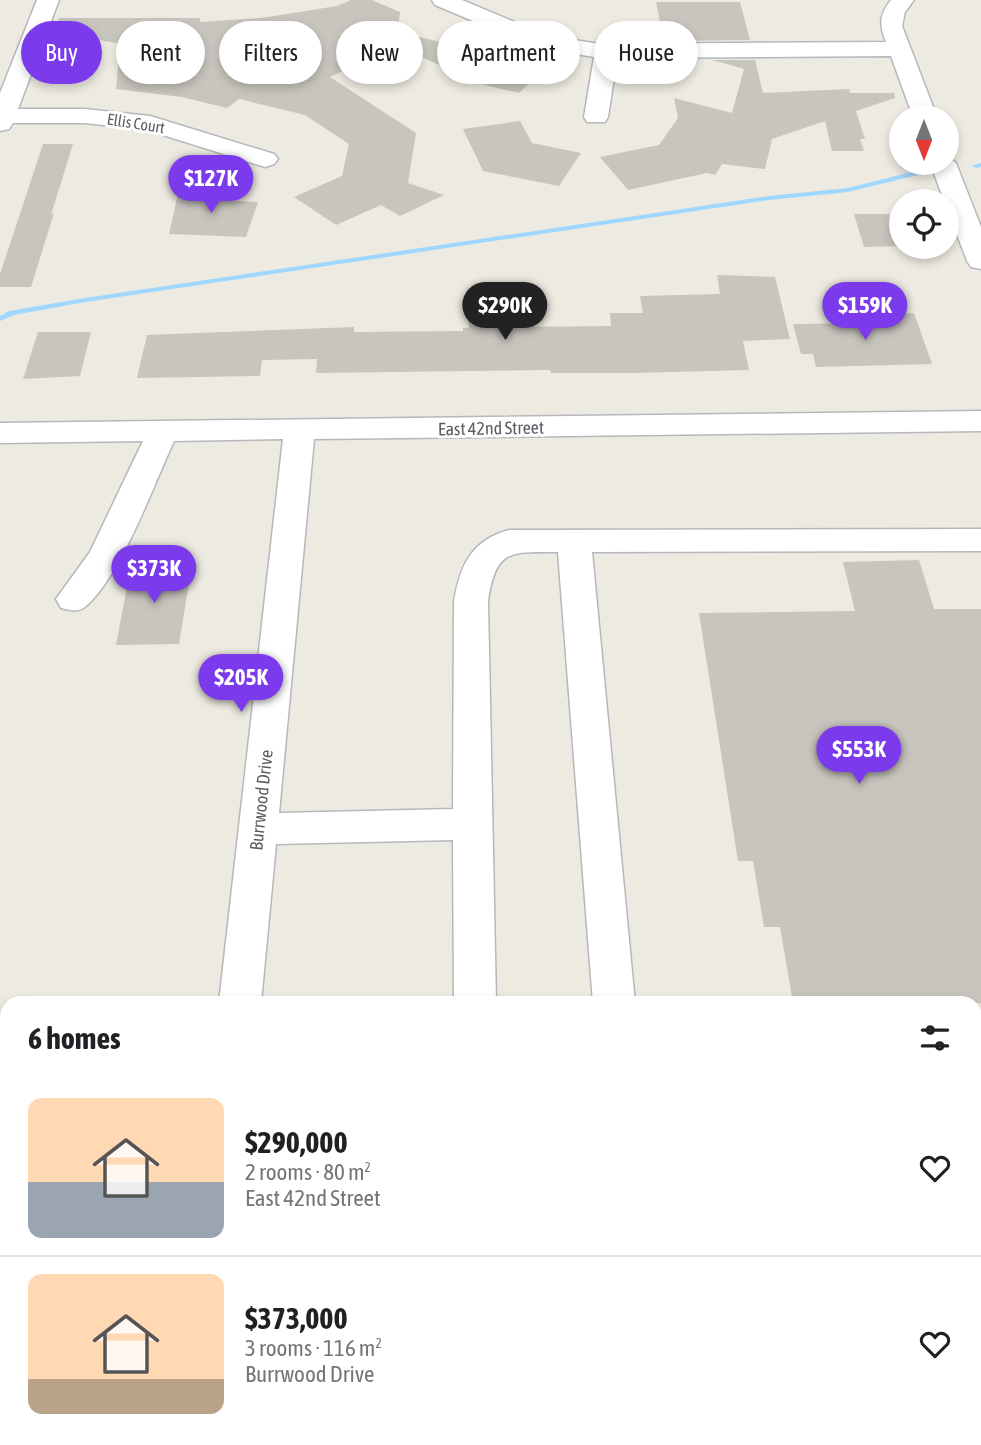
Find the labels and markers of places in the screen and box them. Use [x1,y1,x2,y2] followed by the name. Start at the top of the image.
[162,156,260,215] pin: $127K
[456,282,554,342] pin: $290K
[816,282,914,342] pin: $159K
[105,546,203,605] pin: $373K
[192,654,290,714] pin: $205K
[810,726,908,786] pin: $553K

